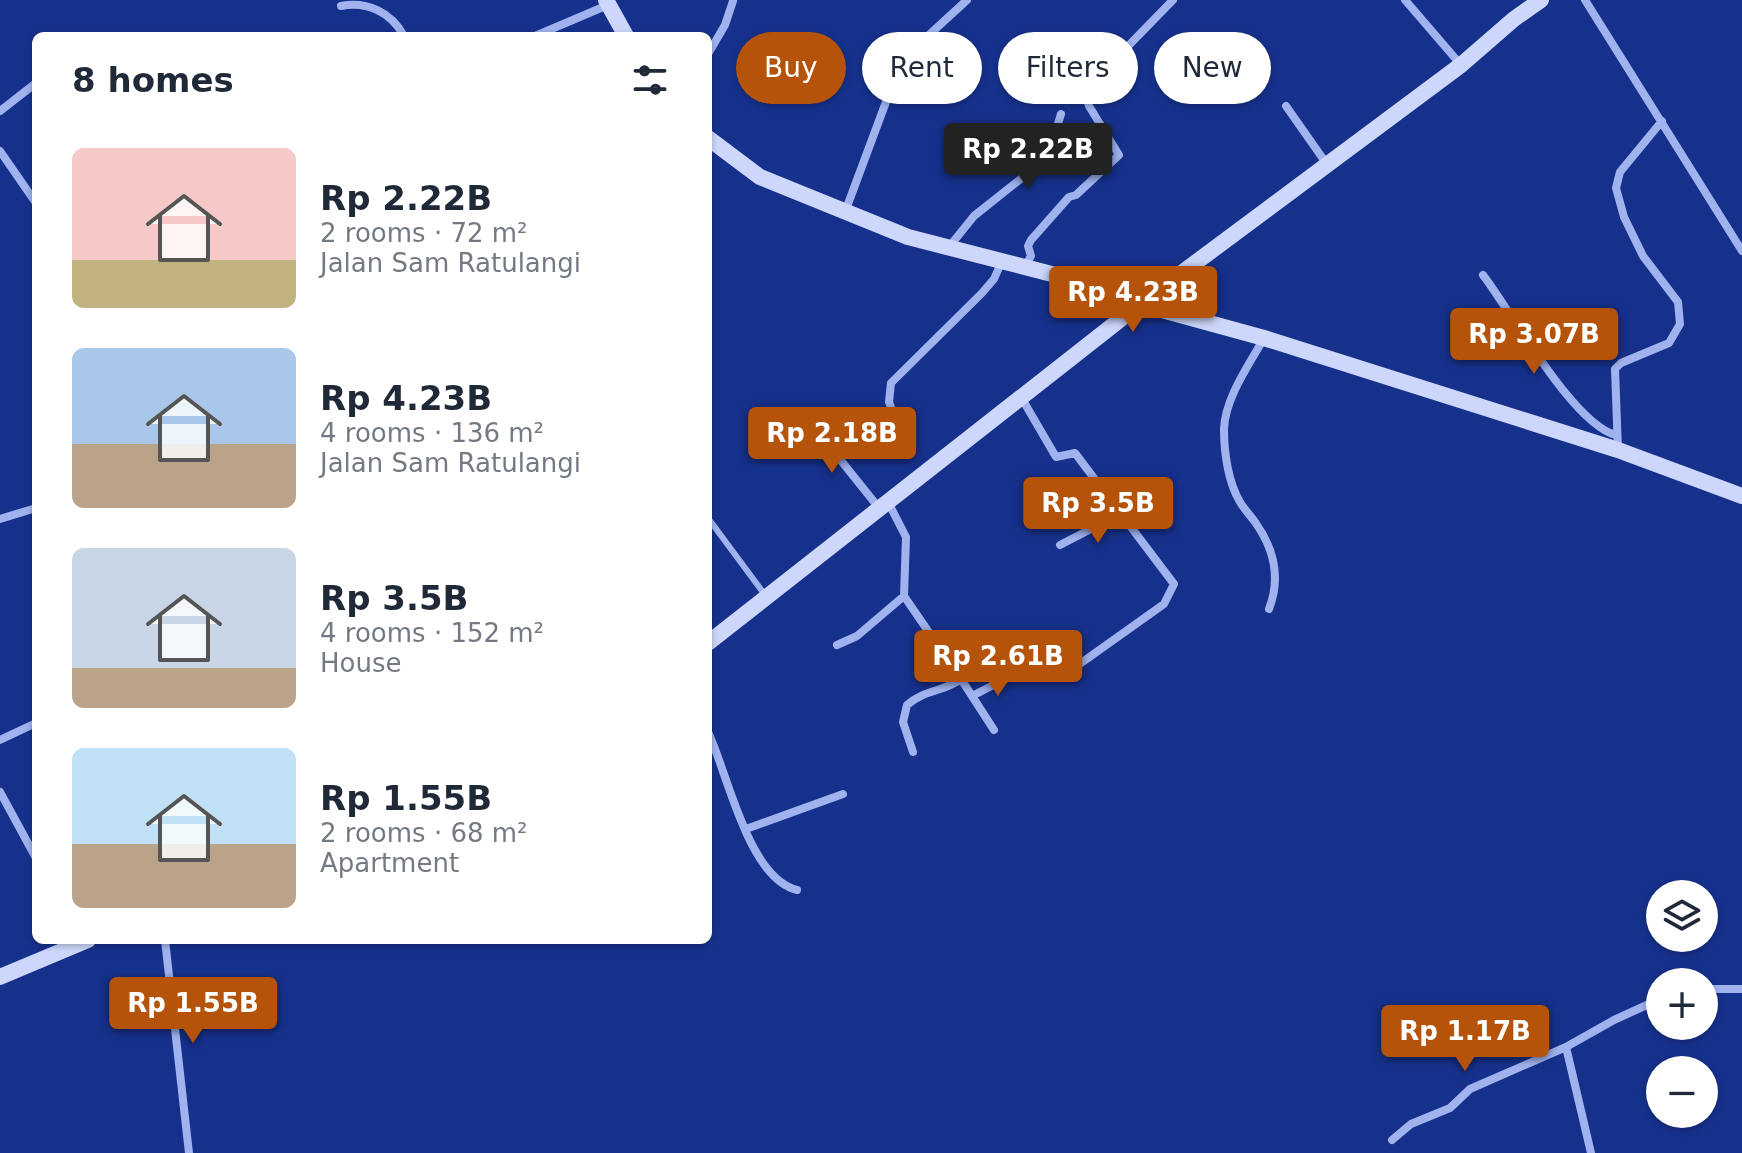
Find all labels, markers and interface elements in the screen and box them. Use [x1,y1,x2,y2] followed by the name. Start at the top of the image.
[736,32,846,104] chip: Buy
[862,32,982,104] chip: Rent
[998,32,1138,104] chip: Filters
[1154,32,1271,104] chip: New
[628,58,672,102] icon: filters
[72,60,234,100] text: 8 homes
[945,123,1111,191] pin: Rp 2.22B
[962,134,1094,164] text: Rp 2.22B
[320,178,492,218] text: Rp 2.22B
[136,180,232,276] icon: home
[320,218,528,248] text: 2 rooms · 72 m²
[320,248,581,278] text: Jalan Sam Ratulangi
[1050,266,1216,334] pin: Rp 4.23B
[1067,277,1199,307] text: Rp 4.23B
[1451,308,1617,376] pin: Rp 3.07B
[1468,319,1600,349] text: Rp 3.07B
[320,378,492,418] text: Rp 4.23B
[136,380,232,476] icon: home
[749,407,915,475] pin: Rp 2.18B
[320,418,544,448] text: 4 rooms · 136 m²
[766,418,898,448] text: Rp 2.18B
[320,448,581,478] text: Jalan Sam Ratulangi
[1024,477,1172,545] pin: Rp 3.5B
[1041,488,1155,518] text: Rp 3.5B
[320,578,469,618] text: Rp 3.5B
[136,580,232,676] icon: home
[320,618,544,648] text: 4 rooms · 152 m²
[915,630,1081,698] pin: Rp 2.61B
[932,641,1064,671] text: Rp 2.61B
[320,648,401,678] text: House
[320,778,492,818] text: Rp 1.55B
[136,780,232,876] icon: home
[320,818,528,848] text: 2 rooms · 68 m²
[320,848,459,878] text: Apartment
[1646,880,1718,1128] map controls
[1646,880,1718,952] button: layers
[1646,968,1718,1040] button: +
[110,977,276,1045] pin: Rp 1.55B
[127,988,259,1018] text: Rp 1.55B
[1382,1005,1548,1073] pin: Rp 1.17B
[1399,1016,1531,1046] text: Rp 1.17B
[1646,1056,1718,1128] button: −

